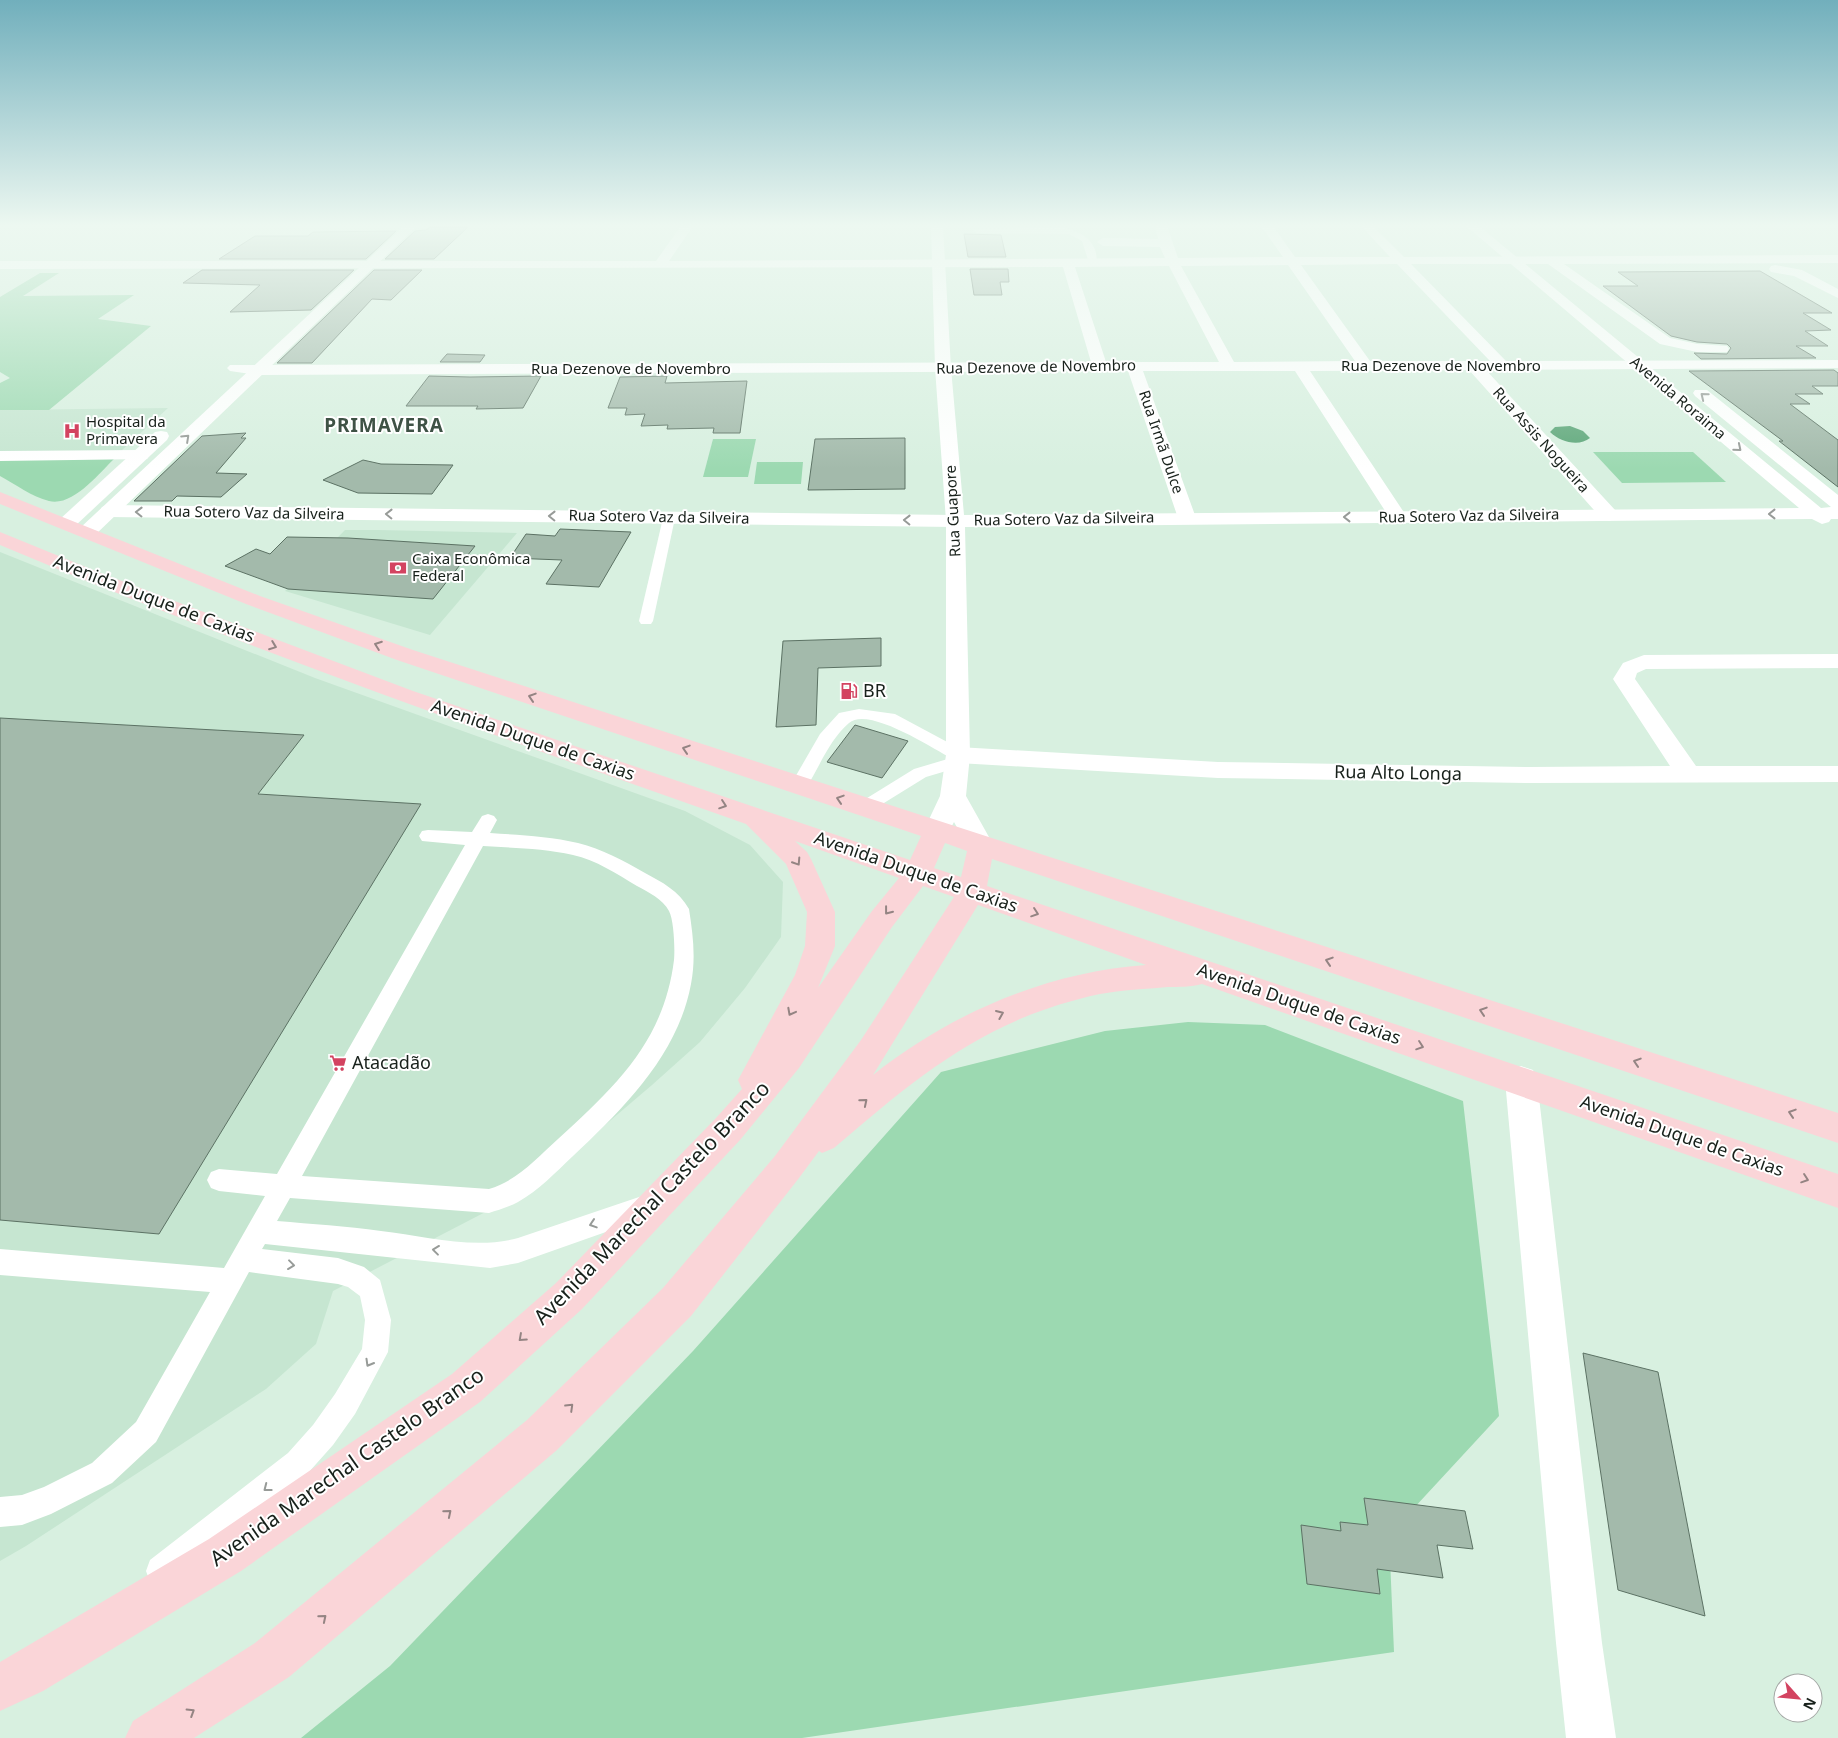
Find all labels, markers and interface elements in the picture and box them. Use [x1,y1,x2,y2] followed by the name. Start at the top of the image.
[1626,351,1731,443] street label: Avenida Roraima
[936,354,1136,378] street label: Rua Dezenove de Novembro
[1341,355,1541,375] street label: Rua Dezenove de Novembro
[531,358,731,378] street label: Rua Dezenove de Novembro
[1489,382,1594,496] street label: Rua Assis Nogueira
[1135,387,1189,496] street label: Rua Irmã Dulce
[1701,393,1710,402] one-way arrow
[86,411,166,448] place label: Hospital da Primavera
[324,412,444,438] district label: PRIMAVERA
[62,421,82,441] hospital icon: Hospital da Primavera
[181,435,190,444] one-way arrow
[1732,443,1741,452] one-way arrow
[940,464,964,558] street label: Rua Guapore
[163,500,345,524] street label: Rua Sotero Vaz da Silveira
[1378,503,1560,527] street label: Rua Sotero Vaz da Silveira
[568,504,750,528] street label: Rua Sotero Vaz da Silveira
[973,506,1155,530] street label: Rua Sotero Vaz da Silveira
[135,507,142,517] one-way arrow
[385,509,393,520] one-way arrow
[1768,509,1776,519] one-way arrow
[547,511,555,521] one-way arrow
[1343,512,1350,522] one-way arrow
[902,515,910,525] one-way arrow
[412,548,531,585] place label: Caixa Econômica Federal
[50,549,259,648] street label: Avenida Duque de Caxias
[388,558,408,578] bank icon: Caixa Econômica Federal
[268,640,277,650] one-way arrow
[374,641,383,651] one-way arrow
[863,678,886,702] place label: BR
[839,681,859,701] fuel station icon: BR
[428,693,638,785] street label: Avenida Duque de Caxias
[528,693,536,703] one-way arrow
[682,744,691,754] one-way arrow
[1334,759,1462,785] street label: Rua Alto Longa
[837,795,845,805] one-way arrow
[719,799,727,809] one-way arrow
[811,825,1021,917] street label: Avenida Duque de Caxias
[790,856,800,865] one-way arrow
[886,905,894,914] one-way arrow
[1030,907,1039,917] one-way arrow
[1325,956,1333,966] one-way arrow
[1194,957,1404,1049] street label: Avenida Duque de Caxias
[787,1007,797,1016] one-way arrow
[1479,1007,1488,1017] one-way arrow
[995,1009,1004,1020] one-way arrow
[1416,1040,1424,1050] one-way arrow
[352,1050,431,1074] place label: Atacadão
[328,1053,348,1073] supermarket icon: Atacadão
[1634,1058,1642,1068] one-way arrow
[527,1074,776,1330] street label: Avenida Marechal Castelo Branco
[1577,1089,1787,1181] street label: Avenida Duque de Caxias
[858,1099,867,1107] one-way arrow
[1788,1109,1796,1119] one-way arrow
[1801,1173,1809,1183] one-way arrow
[589,1218,598,1228] one-way arrow
[432,1245,440,1256] one-way arrow
[288,1259,296,1270] one-way arrow
[518,1332,527,1341] one-way arrow
[365,1358,375,1367] one-way arrow
[204,1360,489,1572] street label: Avenida Marechal Castelo Branco
[565,1403,574,1412] one-way arrow
[264,1482,273,1490] one-way arrow
[442,1511,451,1519] one-way arrow
[318,1614,327,1623] one-way arrow
[1773,1673,1823,1723] north arrow
[1799,1695,1821,1714] text: N
[186,1709,195,1718] one-way arrow

